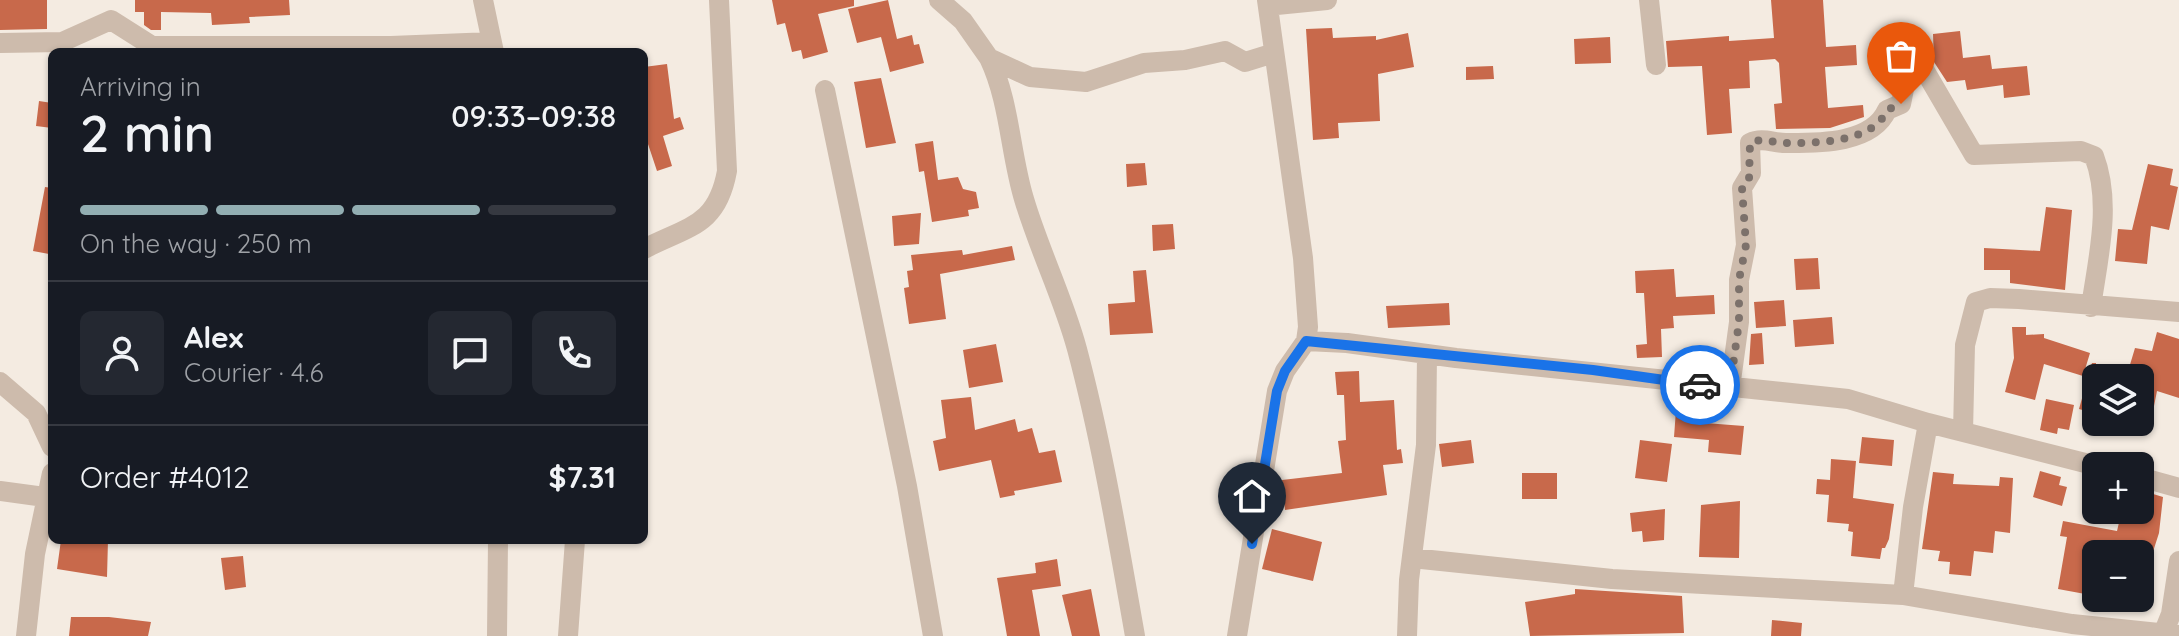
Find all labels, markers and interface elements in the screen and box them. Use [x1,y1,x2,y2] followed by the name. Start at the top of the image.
[1867,22,1935,104] pin
[1879,34,1923,78] icon: bag
[80,70,201,103] text: Arriving in
[451,97,616,135] text: 09:33–09:38
[80,100,214,165] text: 2 min
[80,227,312,260] text: On the way · 250 m
[80,311,164,395] button: person
[428,311,512,395] button: chat
[532,311,616,395] button: phone
[184,318,243,356] text: Alex
[1660,345,1740,425] courier
[184,356,323,389] text: Courier · 4.6
[1678,363,1722,407] icon: car
[2082,364,2154,612] map controls
[2082,364,2154,436] button: layers
[2082,452,2154,524] button: +
[80,458,250,496] text: Order #4012
[548,458,616,496] text: $7.31
[1218,462,1286,544] pin
[1230,474,1274,518] icon: home
[2082,540,2154,612] button: −

